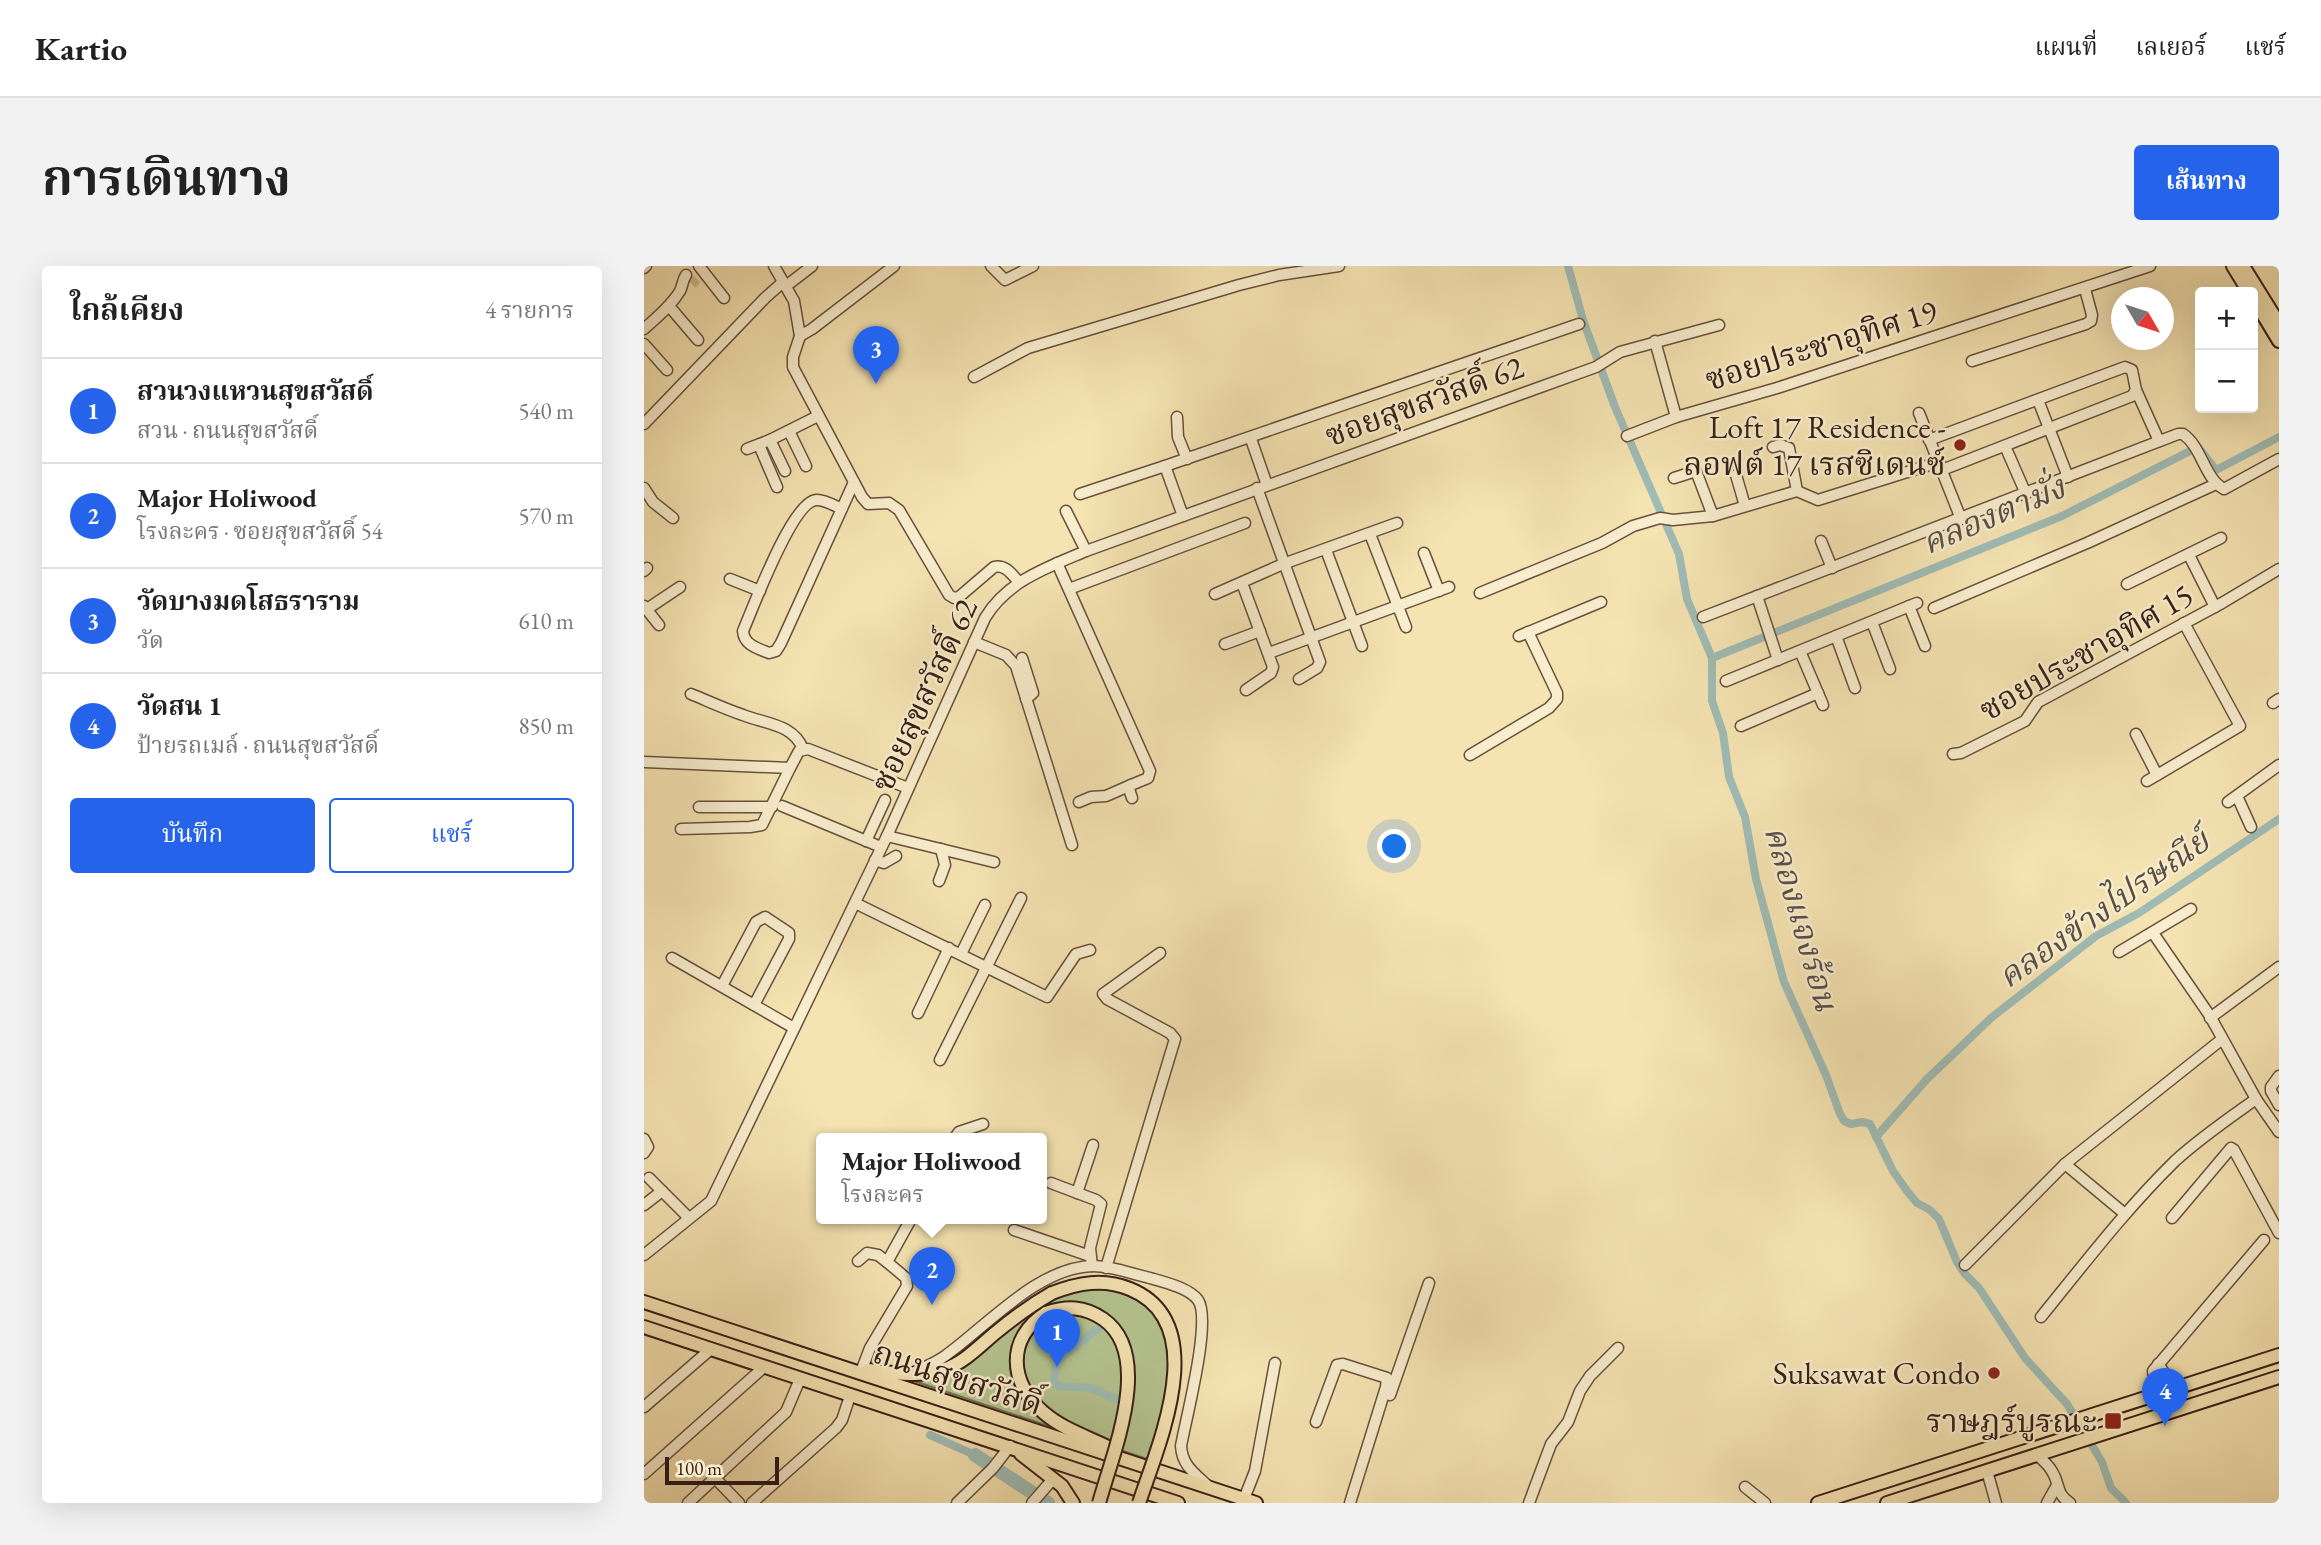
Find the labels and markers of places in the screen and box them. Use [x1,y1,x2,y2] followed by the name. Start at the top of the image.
[853,326,899,384] pin: 3
[1683,406,1946,485] place label: Loft 17 Residence - ลอฟต์ 17 เรสซิเดนซ์
[1952,437,1968,453] marker: Loft 17 Residence - ลอฟต์ 17 เรสซิเดนซ์
[909,1247,955,1305] pin: 2
[1034,1309,1080,1367] pin: 1
[1773,1352,1980,1394] place label: Suksawat Condo
[1986,1365,2002,1381] marker: Suksawat Condo
[2142,1368,2188,1426] pin: 4
[1926,1400,2097,1442] place label: ราษฎร์บูรณะ
[2103,1411,2123,1431] marker: ราษฎร์บูรณะ

